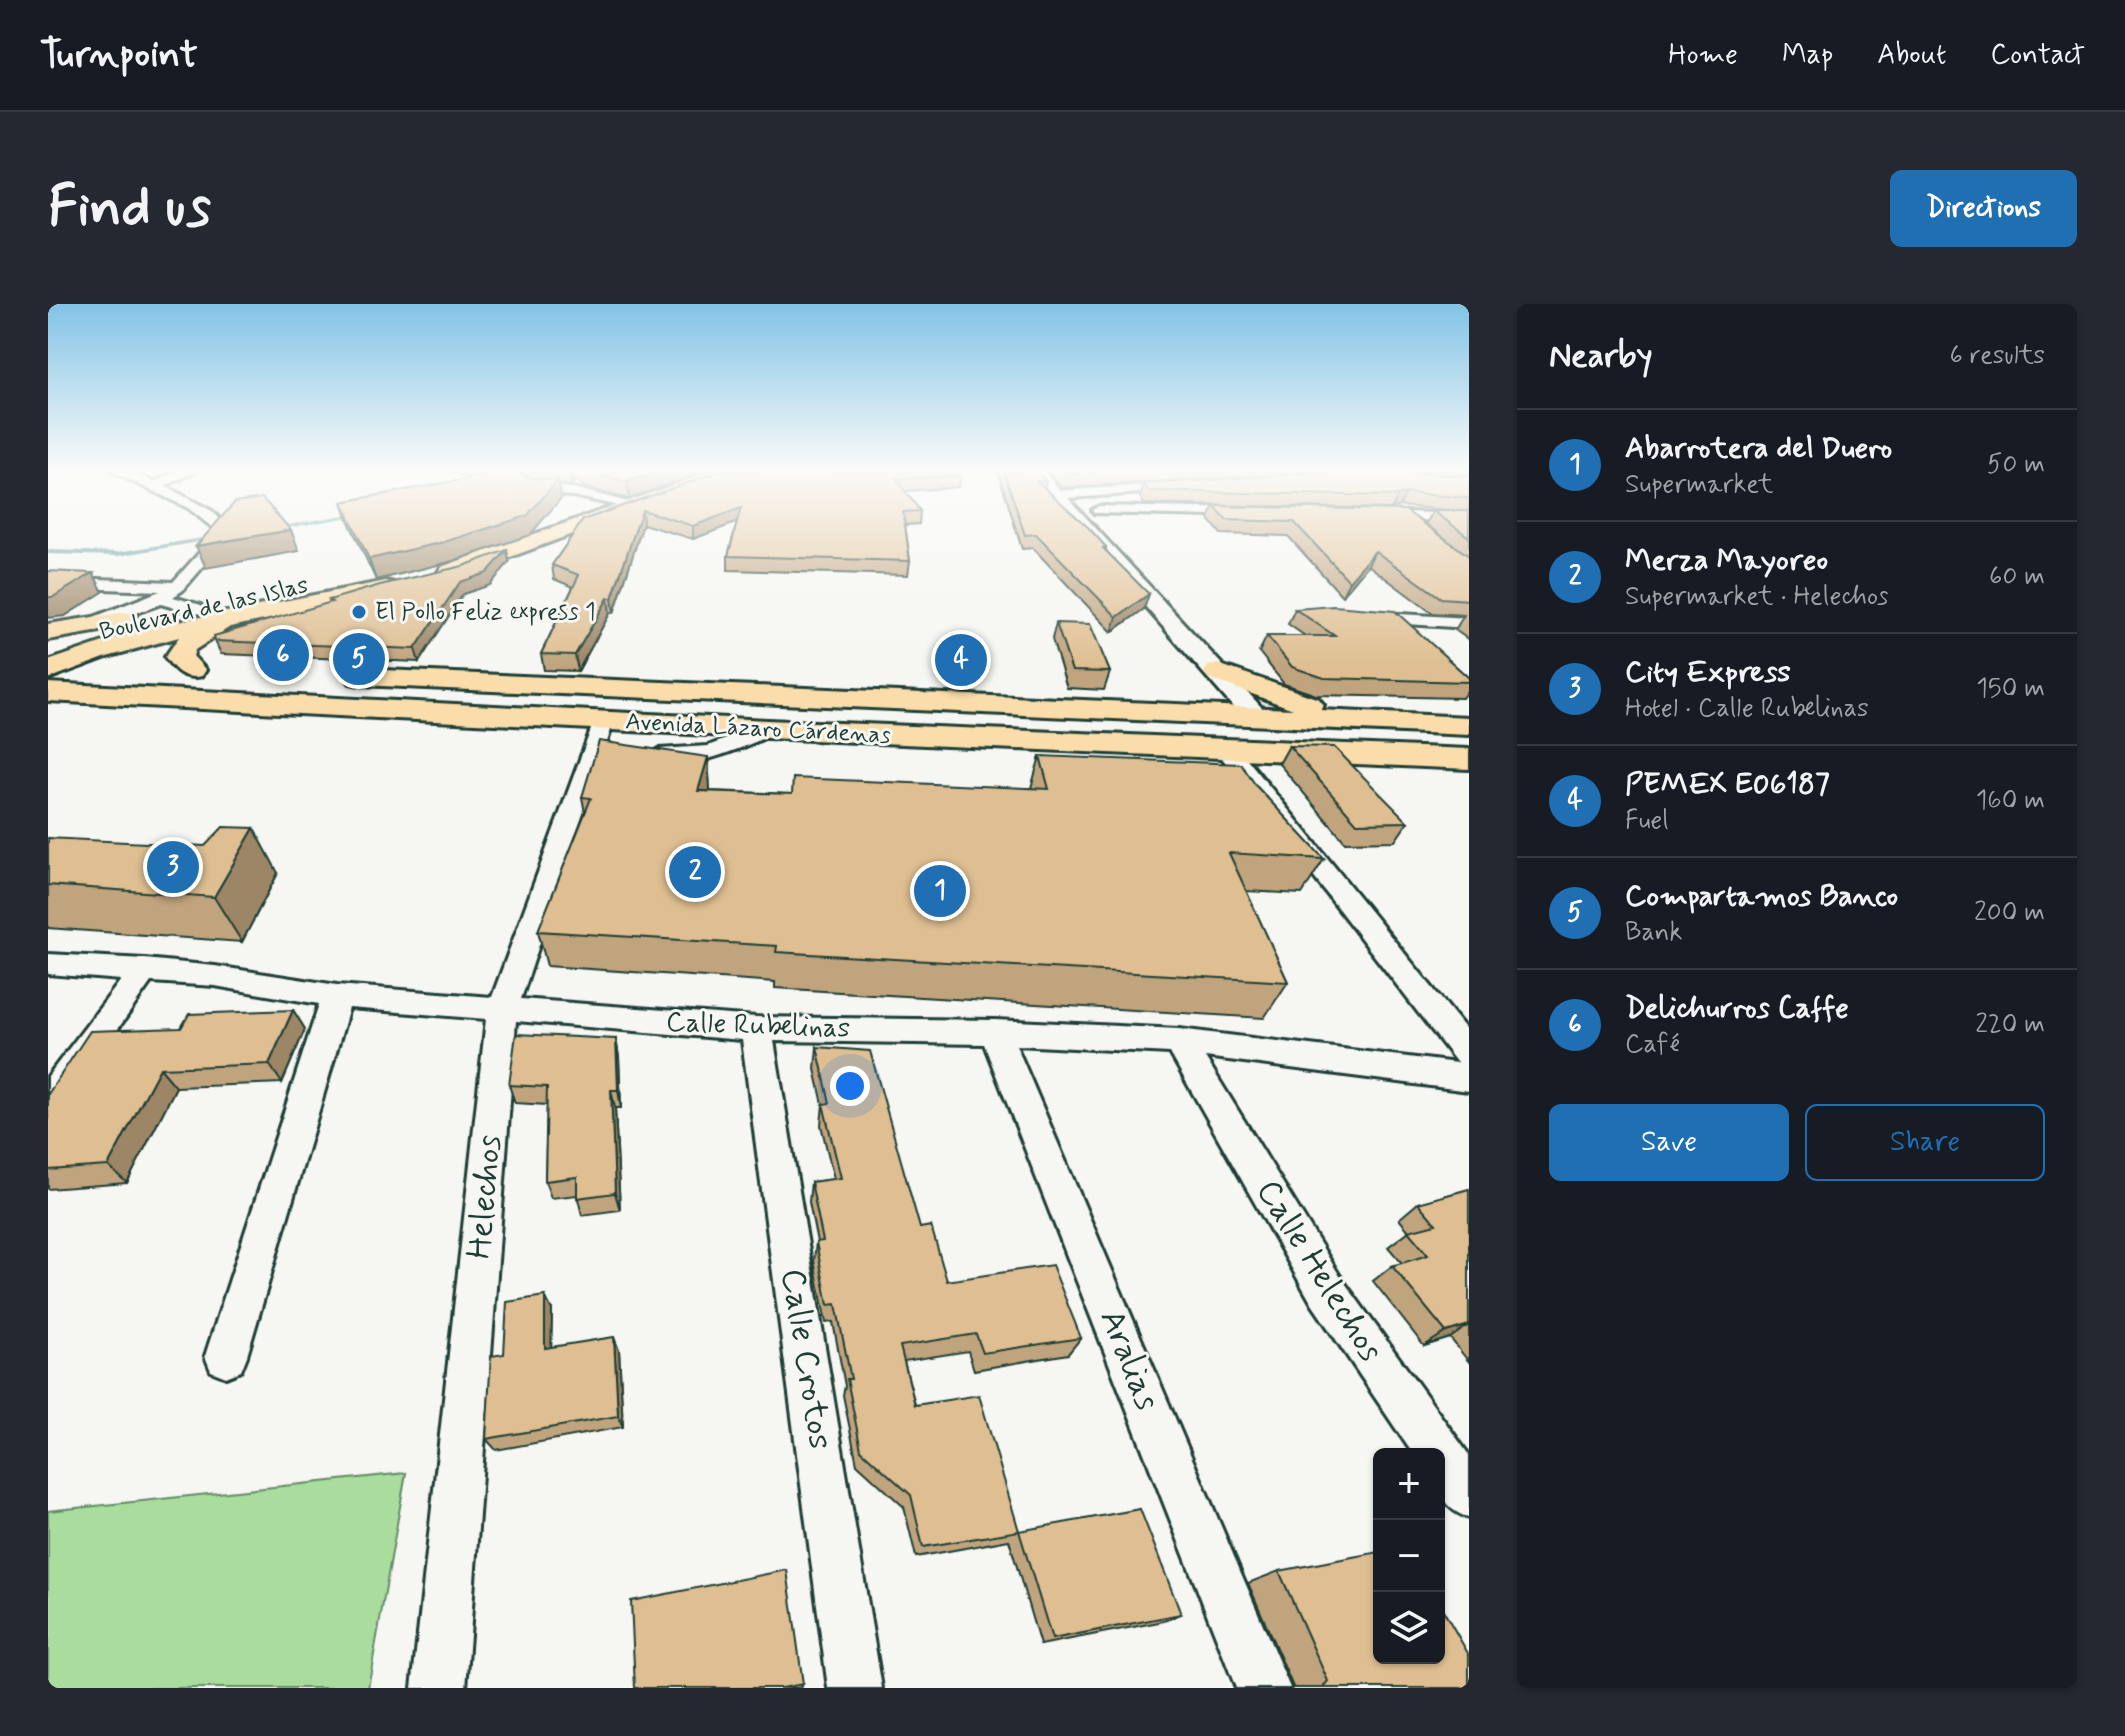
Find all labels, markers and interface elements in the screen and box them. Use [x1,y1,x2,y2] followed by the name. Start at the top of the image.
[40,31,198,80] text: Turnpoint
[1668,37,1738,74] text: Home
[1782,37,1833,74] text: Map
[1877,37,1946,74] text: About
[1990,37,2085,74] text: Contact
[1890,170,2077,247] button: Directions
[48,172,211,245] text: Find us
[1549,334,1653,379] text: Nearby
[1950,339,2045,373] text: 6 results
[1625,429,1892,468] text: Abarrotera del Duero
[1569,448,1581,482] text: 1
[1987,448,2045,482] text: 50 m
[1625,468,1773,502] text: Supermarket
[1625,541,1828,580] text: Merza Mayoreo
[1569,560,1581,594] text: 2
[1989,560,2045,594] text: 60 m
[97,570,312,648] street label: Boulevard de las Islas
[1625,580,1888,614] text: Supermarket · Helechos
[375,597,596,628] place label: El Pollo Feliz express 1
[350,603,368,621] marker: El Pollo Feliz express 1
[257,625,309,685] pin: 6
[333,629,385,689] pin: 5
[935,630,987,690] pin: 4
[1625,653,1791,692] text: City Express
[1569,672,1581,706] text: 3
[1976,672,2045,706] text: 150 m
[1625,692,1869,726] text: Hotel · Calle Rubelinas
[625,707,892,751] street label: Avenida Lázaro Cárdenas
[1625,765,1830,804] text: PEMEX E06187
[1567,784,1583,818] text: 4
[1976,784,2045,818] text: 160 m
[1625,804,1669,838] text: Fuel
[147,837,199,897] pin: 3
[669,842,721,902] pin: 2
[914,861,966,921] pin: 1
[1625,877,1898,916] text: Compartamos Banco
[1567,896,1583,930] text: 5
[1974,896,2045,930] text: 200 m
[1625,916,1682,950] text: Bank
[1625,989,1849,1028] text: Delichurros Caffe
[665,1004,851,1048] street label: Calle Rubelinas
[1568,1008,1582,1042] text: 6
[1975,1008,2045,1042] text: 220 m
[1625,1028,1680,1062] text: Café
[830,1066,870,1106] your location
[1549,1104,1789,1181] button: Save
[1805,1104,2045,1181] button: Share
[457,1133,513,1261] street label: Helechos
[1245,1172,1393,1370] street label: Calle Helechos
[770,1265,842,1453] street label: Calle Crotos
[1089,1303,1170,1417] street label: Aralias
[1373,1448,1445,1664] map controls
[1373,1448,1445,1520] button: +
[1373,1520,1445,1592] button: −
[1373,1592,1445,1664] button: layers

